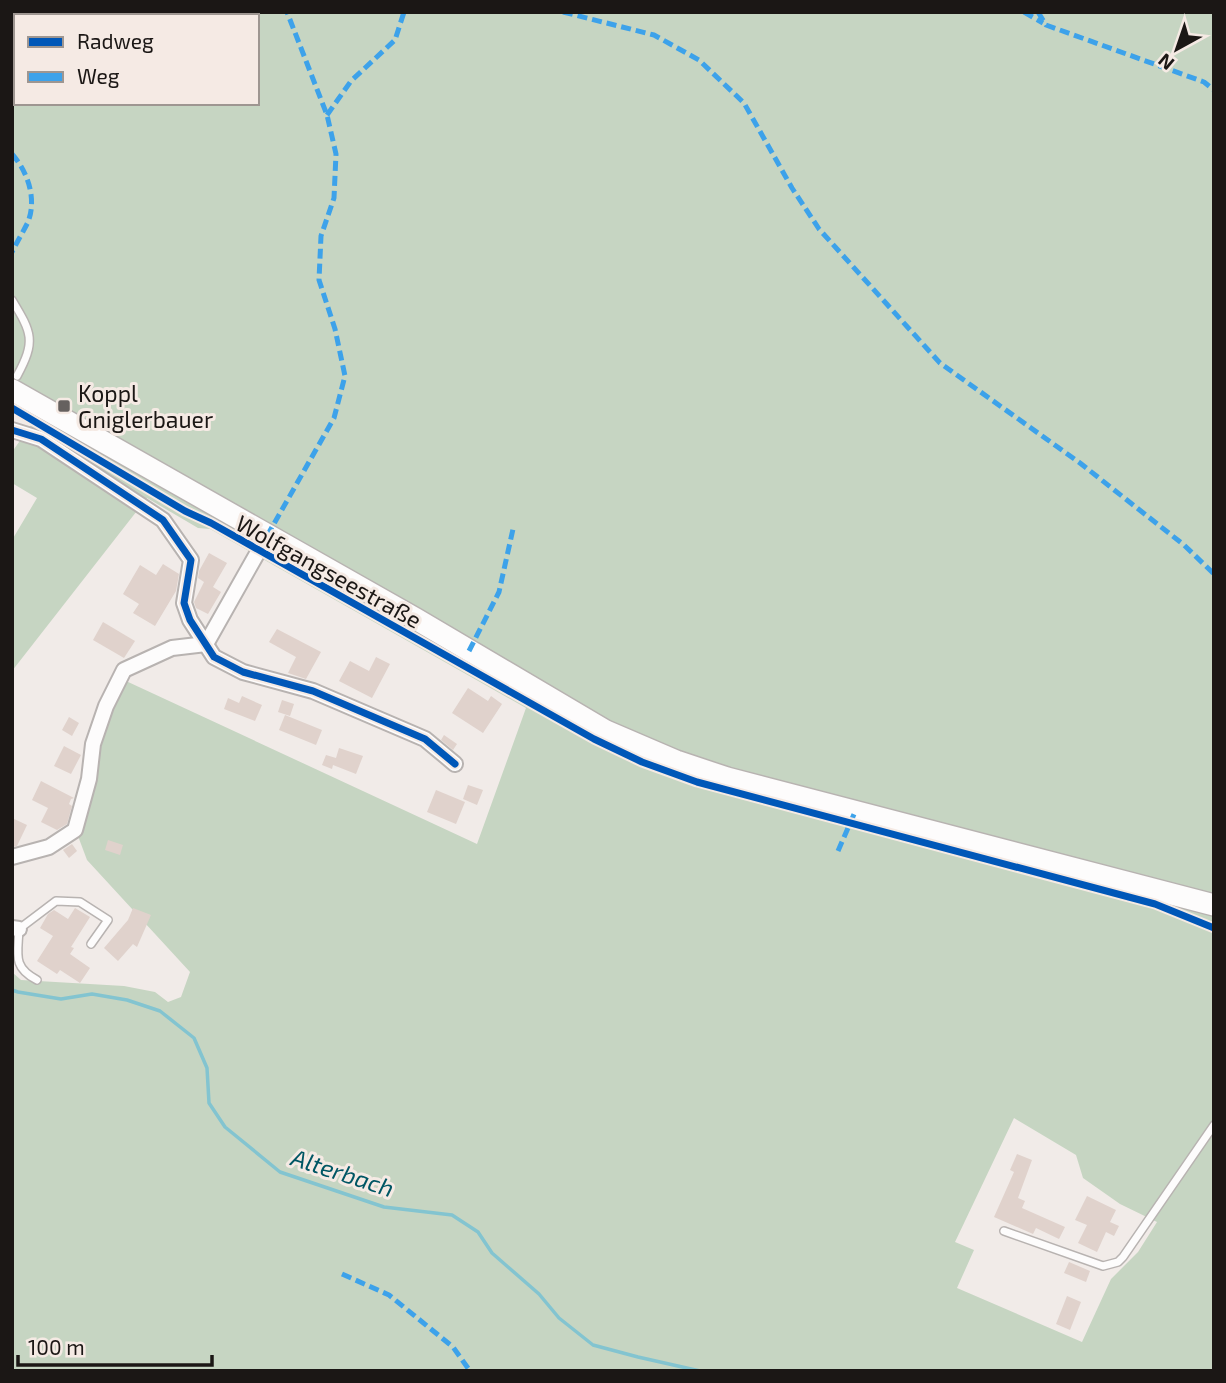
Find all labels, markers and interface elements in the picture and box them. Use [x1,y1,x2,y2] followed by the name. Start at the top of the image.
[14,14,259,105] legend
[1142,14,1212,84] north arrow
[77,28,154,53] text: Radweg
[1153,49,1178,76] text: N
[77,63,120,88] text: Weg
[78,379,213,433] place label: Koppl Gniglerbauer
[56,398,72,414] marker: Koppl Gniglerbauer
[231,508,427,634] street label: Wolfgangseestraße
[287,1141,398,1202] water label: Alterbach
[18,1324,212,1368] scale bar
[28,1334,85,1359] text: 100 m

